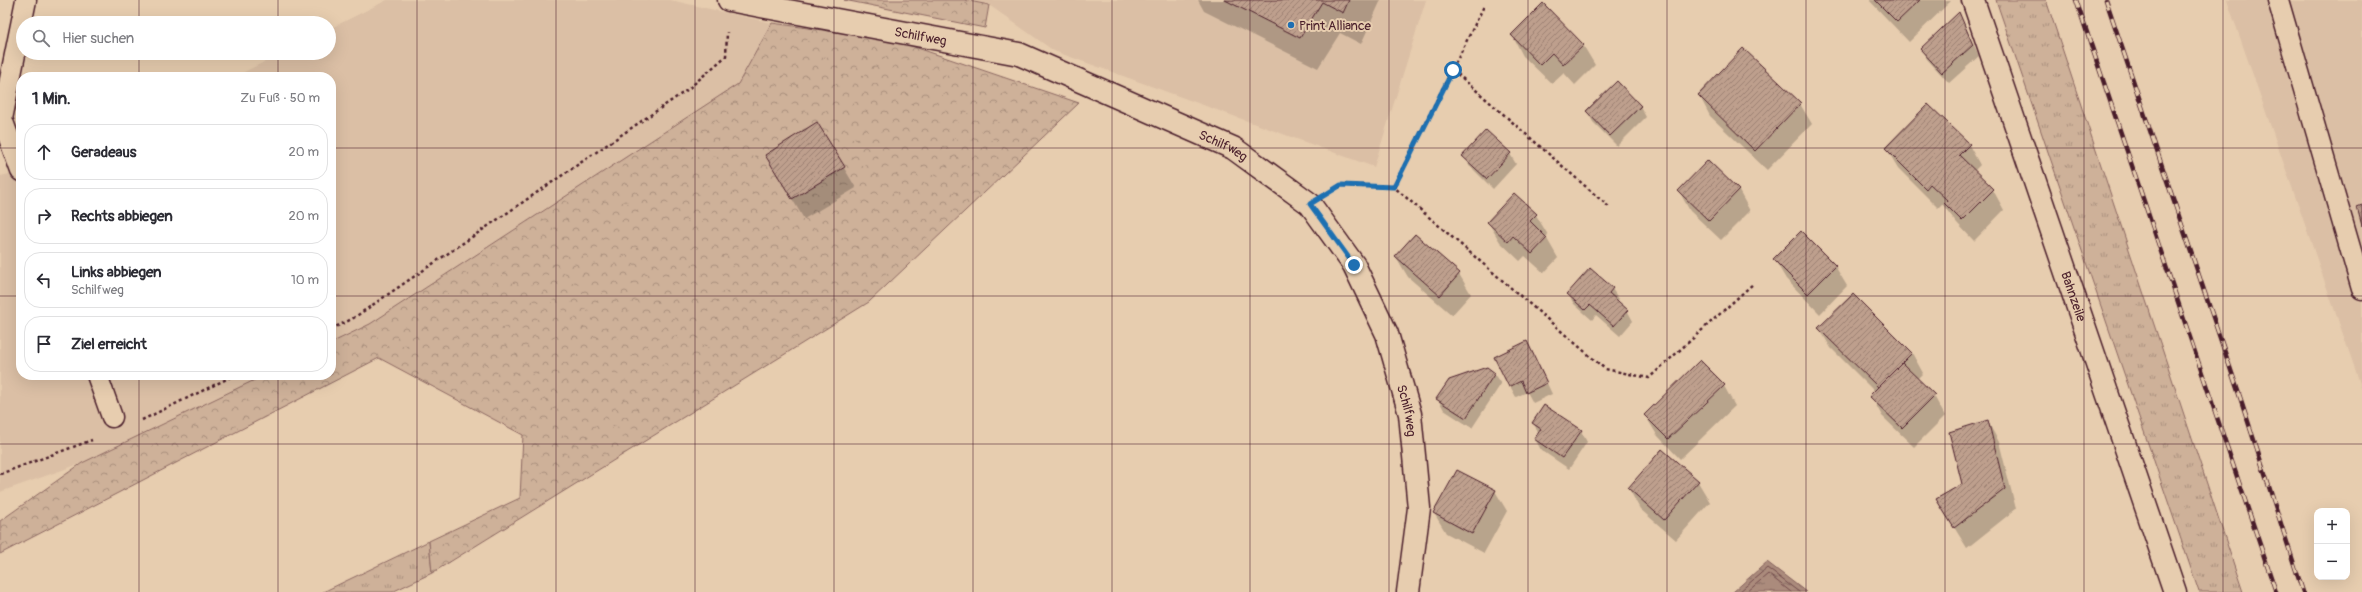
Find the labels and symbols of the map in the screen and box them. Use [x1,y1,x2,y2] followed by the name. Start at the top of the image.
[1299,18,1372,34] place label: Print Alliance
[1286,20,1296,30] marker: Print Alliance
[893,24,948,49] street label: Schilfweg
[1444,61,1462,79] route start
[1196,127,1251,165] street label: Schilfweg
[1345,256,1363,274] route end
[2057,269,2089,324] street label: Bahnzeile
[1393,383,1419,438] street label: Schilfweg

